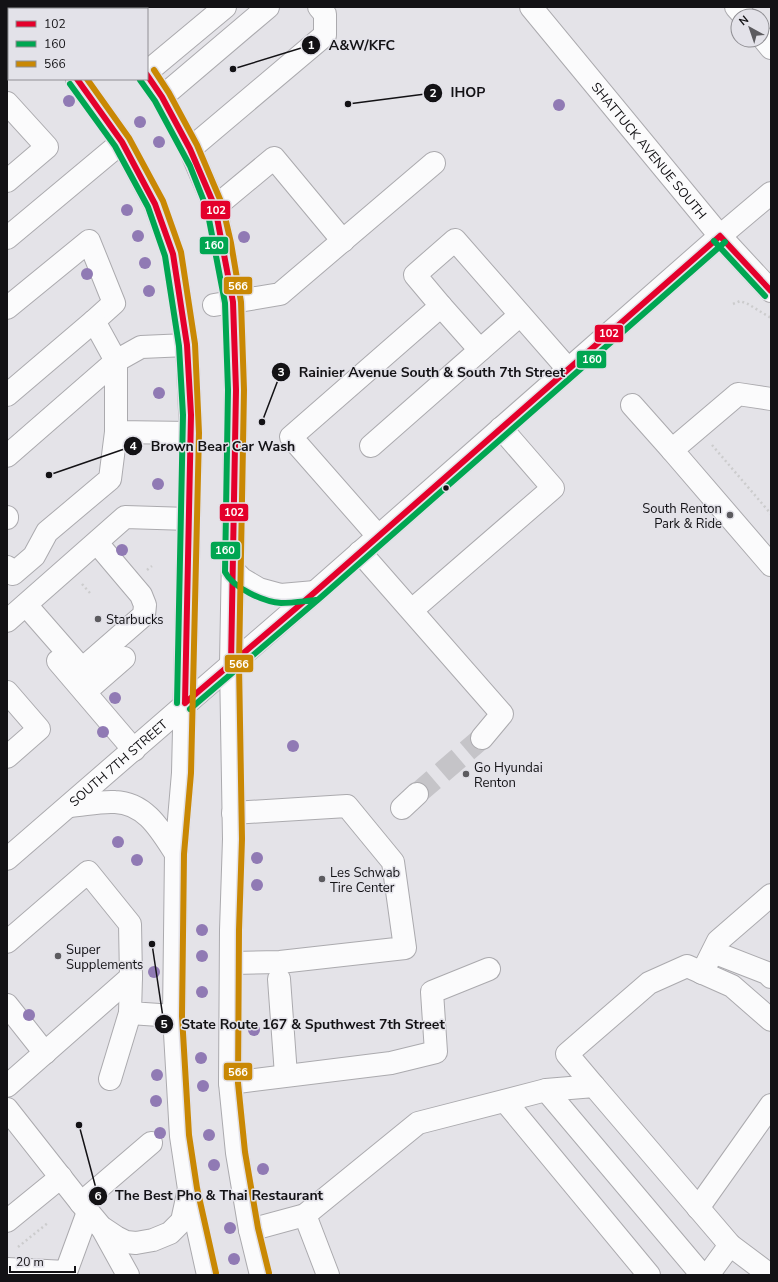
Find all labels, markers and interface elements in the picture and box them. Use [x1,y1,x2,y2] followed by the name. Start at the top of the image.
[8,8,148,80] legend
[730,8,770,48] north arrow
[736,12,752,29] text: N
[44,16,66,32] text: 102
[301,32,403,58] callout: A&W/KFC
[44,36,66,52] text: 160
[329,36,396,55] text: A&W/KFC
[307,37,315,53] text: 1
[44,56,66,72] text: 566
[587,79,710,223] street label: SHATTUCK AVENUE SOUTH
[423,80,494,106] callout: IHOP
[451,83,485,102] text: IHOP
[429,85,437,101] text: 2
[200,200,231,220] line badge: 102
[206,203,226,218] text: 102
[199,236,229,255] line badge: 160
[204,238,224,253] text: 160
[223,276,253,295] line badge: 566
[228,279,248,294] text: 566
[594,324,624,343] line badge: 102
[599,326,619,341] text: 102
[576,350,607,369] line badge: 160
[582,352,602,367] text: 160
[271,359,573,385] callout: Rainier Avenue South & South 7th Street
[299,363,566,382] text: Rainier Avenue South & South 7th Street
[277,364,285,380] text: 3
[123,433,304,459] callout: Brown Bear Car Wash
[151,437,295,456] text: Brown Bear Car Wash
[129,438,137,454] text: 4
[441,483,451,493] unlabelled marker
[642,500,722,533] place label: South Renton Park & Ride
[219,503,249,522] line badge: 102
[224,505,244,520] text: 102
[725,510,735,520] marker: South Renton Park & Ride
[210,541,241,560] line badge: 160
[215,543,235,558] text: 160
[106,611,164,629] place label: Starbucks
[93,614,103,624] marker: Starbucks
[224,654,254,673] line badge: 566
[229,657,249,672] text: 566
[66,716,172,811] street label: SOUTH 7TH STREET
[474,759,543,792] place label: Go Hyundai Renton
[461,769,471,779] marker: Go Hyundai Renton
[330,864,400,897] place label: Les Schwab Tire Center
[317,874,327,884] marker: Les Schwab Tire Center
[66,941,143,974] place label: Super Supplements
[53,951,63,961] marker: Super Supplements
[154,1011,453,1037] callout: State Route 167 & Sputhwest 7th Street
[181,1015,445,1034] text: State Route 167 & Sputhwest 7th Street
[160,1016,168,1032] text: 5
[223,1062,253,1081] line badge: 566
[228,1065,248,1080] text: 566
[88,1183,331,1209] callout: The Best Pho & Thai Restaurant
[115,1186,324,1205] text: The Best Pho & Thai Restaurant
[94,1188,102,1204] text: 6
[10,1248,75,1274] scale bar
[16,1254,44,1270] text: 20 m

